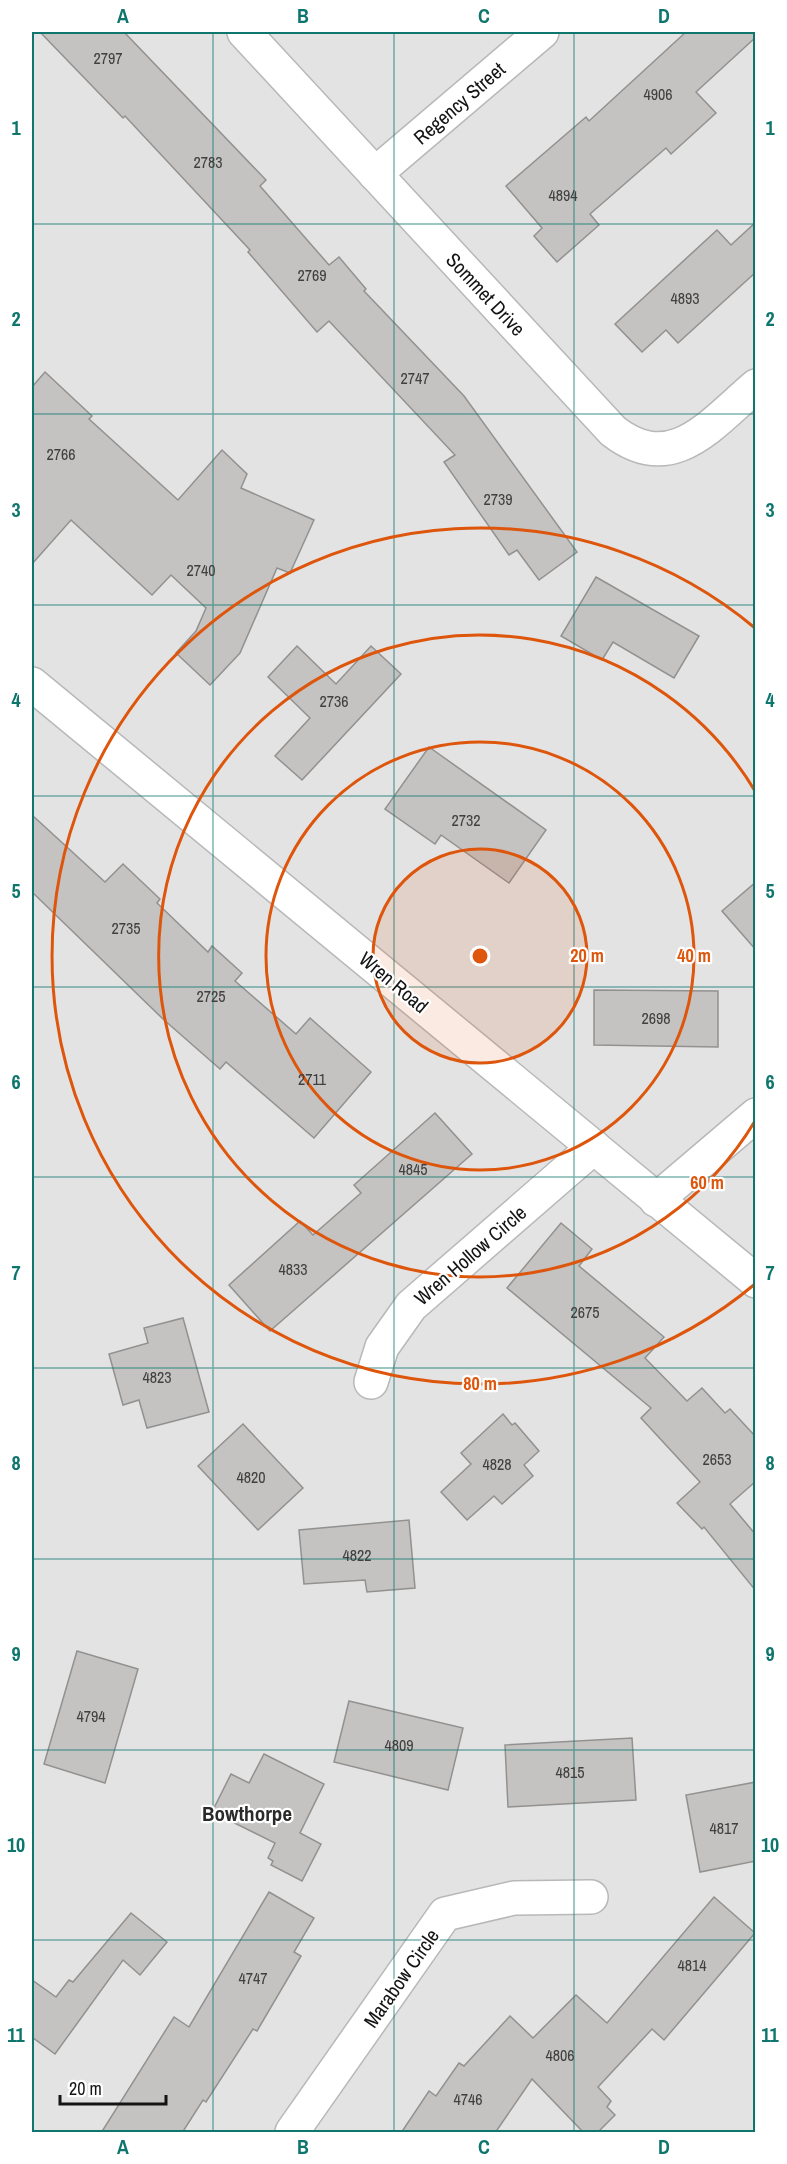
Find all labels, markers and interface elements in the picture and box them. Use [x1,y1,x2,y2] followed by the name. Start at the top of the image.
[117,2,129,29] text: A
[297,2,309,29] text: B
[478,2,490,29] text: C
[658,2,670,29] text: D
[93,47,123,69] house number: 2797
[407,55,511,150] street label: Regency Street
[643,83,673,105] house number: 4906
[11,114,21,141] text: 1
[765,114,775,141] text: 1
[193,151,223,173] house number: 2783
[548,184,578,206] house number: 4894
[440,246,532,342] street label: Sommet Drive
[297,264,327,286] house number: 2769
[670,287,700,309] house number: 4893
[11,305,21,332] text: 2
[765,305,775,332] text: 2
[400,367,430,389] house number: 2747
[46,443,76,465] house number: 2766
[483,488,513,510] house number: 2739
[11,496,21,523] text: 3
[765,496,775,523] text: 3
[186,559,216,581] house number: 2740
[11,686,21,713] text: 4
[765,686,775,713] text: 4
[319,690,349,712] house number: 2736
[451,809,481,831] house number: 2732
[11,877,21,904] text: 5
[765,877,775,904] text: 5
[111,917,141,939] house number: 2735
[570,943,604,968] text: 20 m
[677,943,711,968] text: 40 m
[354,945,434,1019] street label: Wren Road
[470,946,490,966] centre of rings
[196,985,226,1007] house number: 2725
[641,1007,671,1029] house number: 2698
[11,1068,21,1095] text: 6
[298,1068,327,1090] house number: 2711
[765,1068,775,1095] text: 6
[398,1158,428,1180] house number: 4845
[690,1170,724,1195] text: 60 m
[408,1199,532,1311] street label: Wren Hollow Circle
[278,1258,308,1280] house number: 4833
[11,1259,21,1286] text: 7
[765,1259,775,1286] text: 7
[570,1301,600,1323] house number: 2675
[142,1366,172,1388] house number: 4823
[463,1371,497,1396] text: 80 m
[702,1448,732,1470] house number: 2653
[11,1449,21,1476] text: 8
[765,1449,775,1476] text: 8
[482,1453,512,1475] house number: 4828
[236,1466,266,1488] house number: 4820
[342,1544,372,1566] house number: 4822
[11,1640,21,1667] text: 9
[765,1640,775,1667] text: 9
[76,1705,106,1727] house number: 4794
[384,1734,414,1756] house number: 4809
[555,1761,585,1783] house number: 4815
[202,1799,292,1828] district label: Bowthorpe
[709,1817,739,1839] house number: 4817
[7,1831,25,1858] text: 10
[761,1831,779,1858] text: 10
[357,1923,445,2033] street label: Marabow Circle
[677,1954,707,1976] house number: 4814
[238,1967,268,1989] house number: 4747
[7,2021,26,2048] text: 11
[761,2021,780,2048] text: 11
[545,2044,575,2066] house number: 4806
[60,2068,166,2106] scale bar
[69,2076,102,2101] text: 20 m
[453,2088,483,2110] house number: 4746
[117,2133,129,2160] text: A
[297,2133,309,2160] text: B
[478,2133,490,2160] text: C
[658,2133,670,2160] text: D

